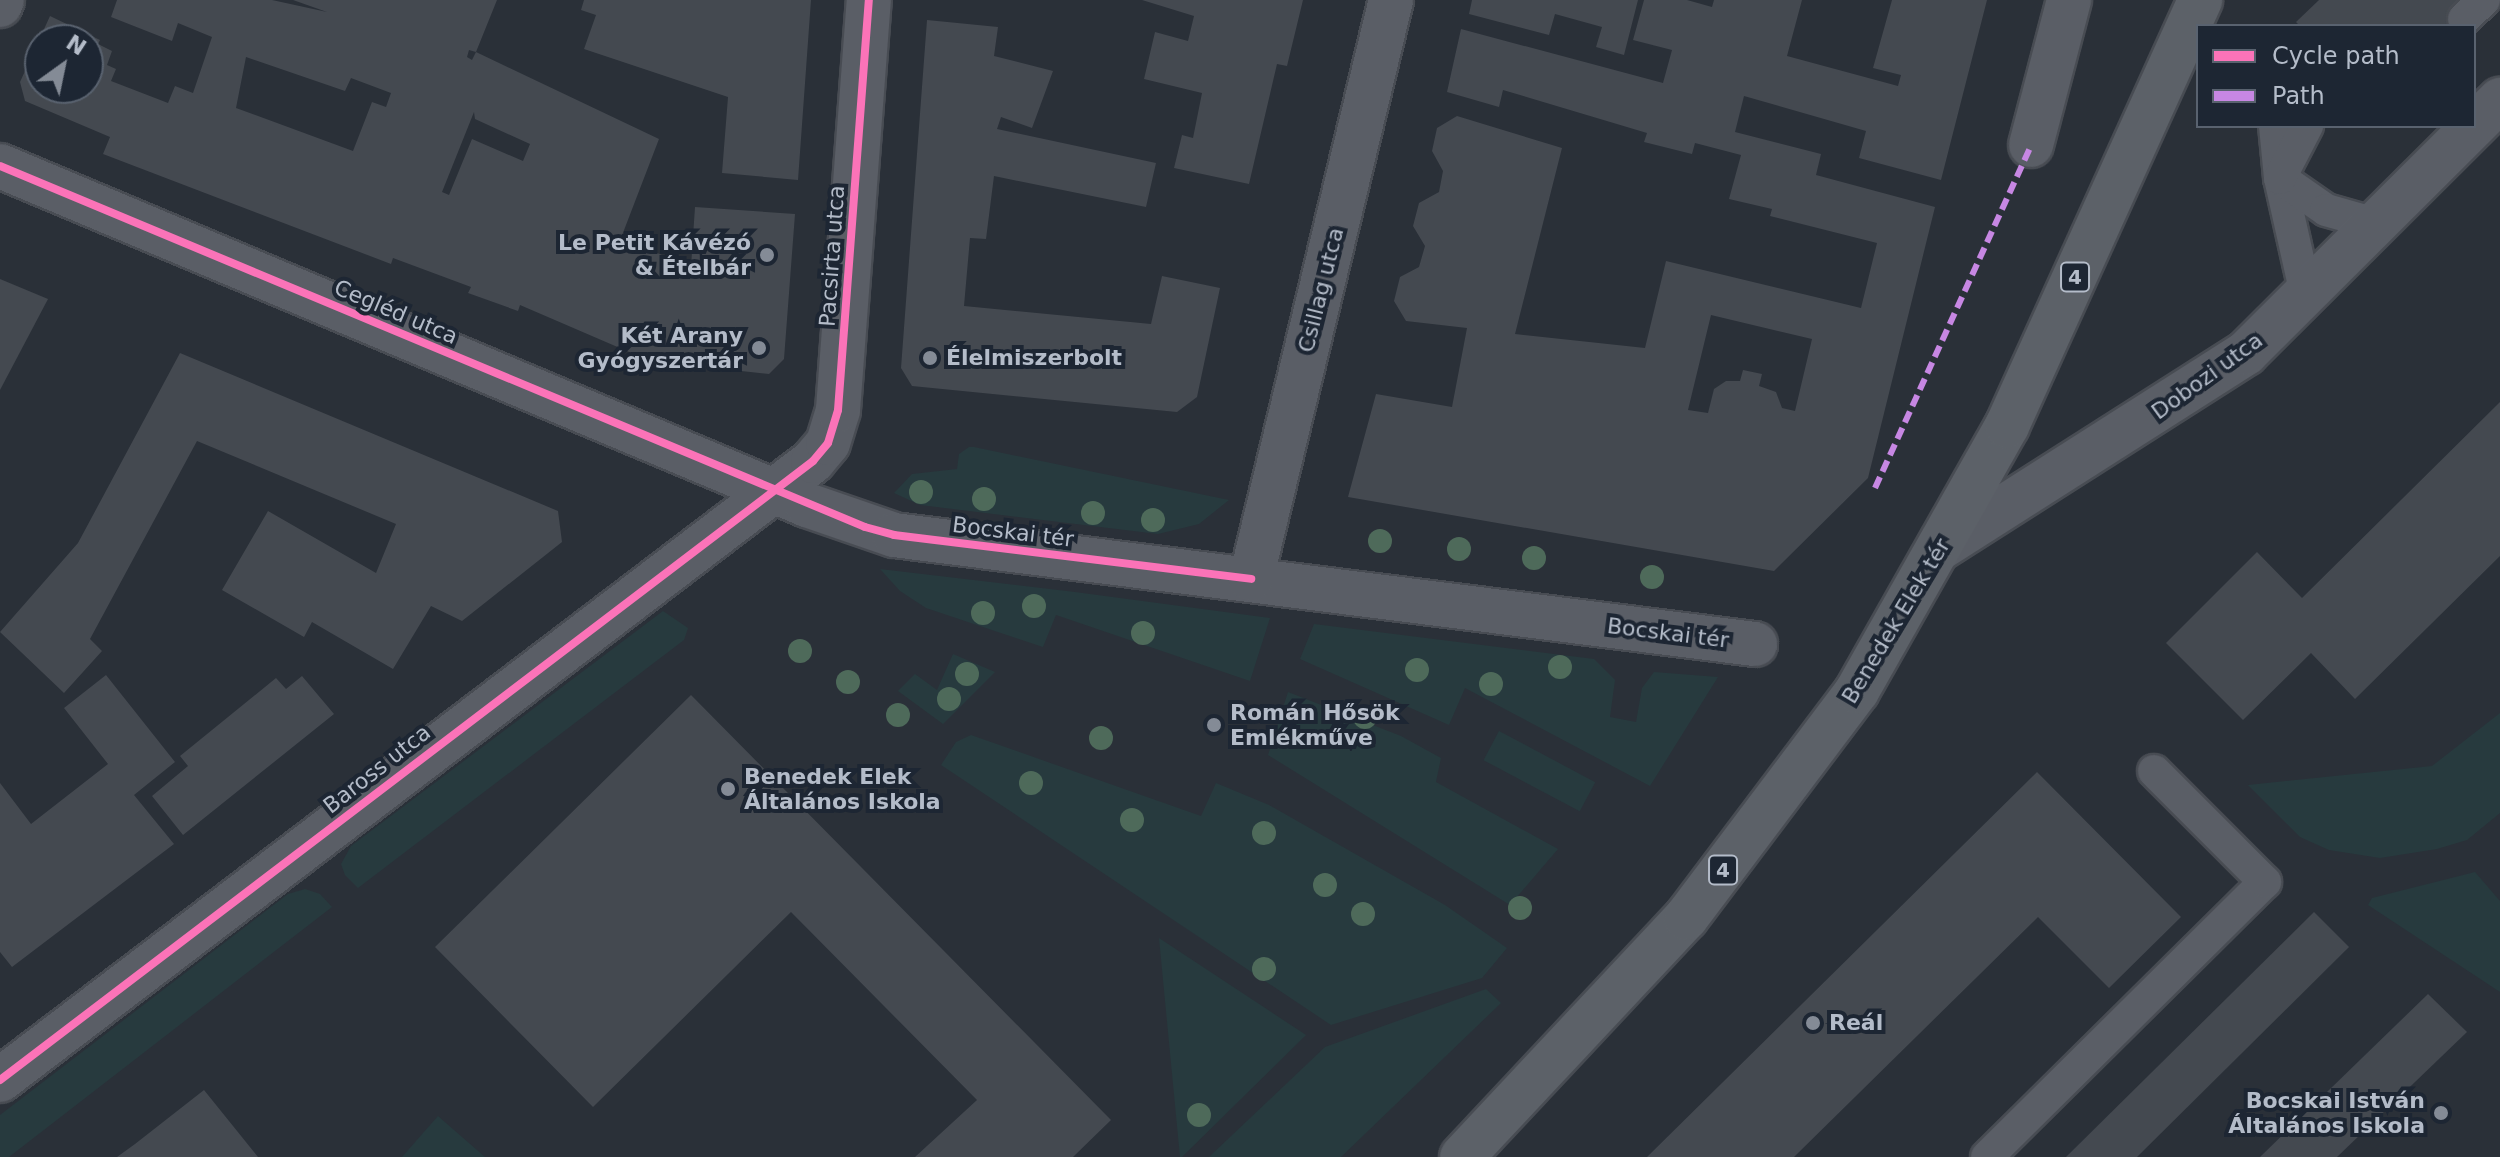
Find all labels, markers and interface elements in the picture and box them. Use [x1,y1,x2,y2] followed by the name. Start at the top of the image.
[24,24,104,104] north arrow
[2196,24,2476,128] legend
[62,30,91,61] text: N
[2272,42,2400,70] text: Cycle path
[2272,82,2325,110] text: Path
[814,184,850,328] street label: Pacsirta utca
[1293,225,1349,355] street label: Csillag utca
[558,229,751,280] place label: Le Petit Kávézó & Ételbár
[758,246,776,264] marker: Le Petit Kávézó & Ételbár
[2059,261,2091,293] road number: 4
[330,274,462,350] street label: Cegléd utca
[578,322,743,374] place label: Két Arany Gyógyszertár
[2146,327,2268,425] street label: Dobozi utca
[750,339,768,357] marker: Két Arany Gyógyszertár
[946,345,1122,371] place label: Élelmiszerbolt
[921,349,939,367] marker: Élelmiszerbolt
[951,511,1075,553] street label: Bocskai tér
[1836,534,1956,708] street label: Benedek Elek tér
[1606,612,1730,654] street label: Bocskai tér
[1230,699,1400,750] place label: Román Hősök Emlékműve
[1205,716,1223,734] marker: Román Hősök Emlékműve
[318,719,436,819] street label: Baross utca
[744,763,941,814] place label: Benedek Elek Általános Iskola
[719,780,737,798] marker: Benedek Elek Általános Iskola
[1707,854,1739,886] road number: 4
[1829,1010,1883,1036] place label: Reál
[1804,1014,1822,1032] marker: Reál
[2228,1087,2425,1138] place label: Bocskai István Általános Iskola
[2432,1104,2450,1122] marker: Bocskai István Általános Iskola

